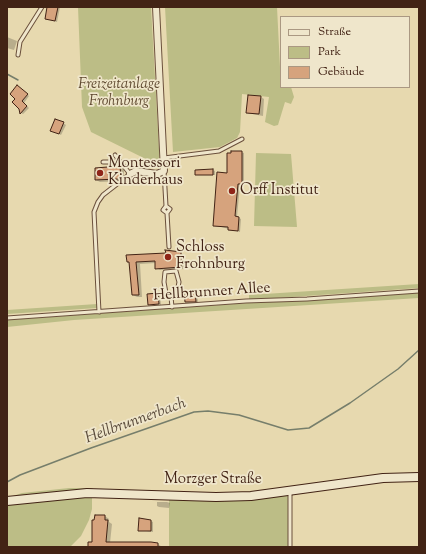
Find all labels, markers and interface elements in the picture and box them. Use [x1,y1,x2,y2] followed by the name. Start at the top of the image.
[280,16,410,88] legend
[318,23,351,41] text: Straße
[318,43,341,61] text: Park
[318,63,364,81] text: Gebäude
[78,76,160,111] park label: Freizeitanlage Frohnburg
[108,155,183,190] place label: Montessori Kinderhaus
[95,168,105,178] marker: Montessori Kinderhaus
[240,182,319,200] place label: Orff Institut
[227,186,237,196] marker: Orff Institut
[176,239,245,274] place label: Schloss Frohnburg
[163,252,173,262] marker: Schloss Frohnburg
[153,280,271,306] street label: Hellbrunner Allee
[83,395,189,449] water label: Hellbrunnerbach
[164,471,262,489] street label: Morzger Straße

